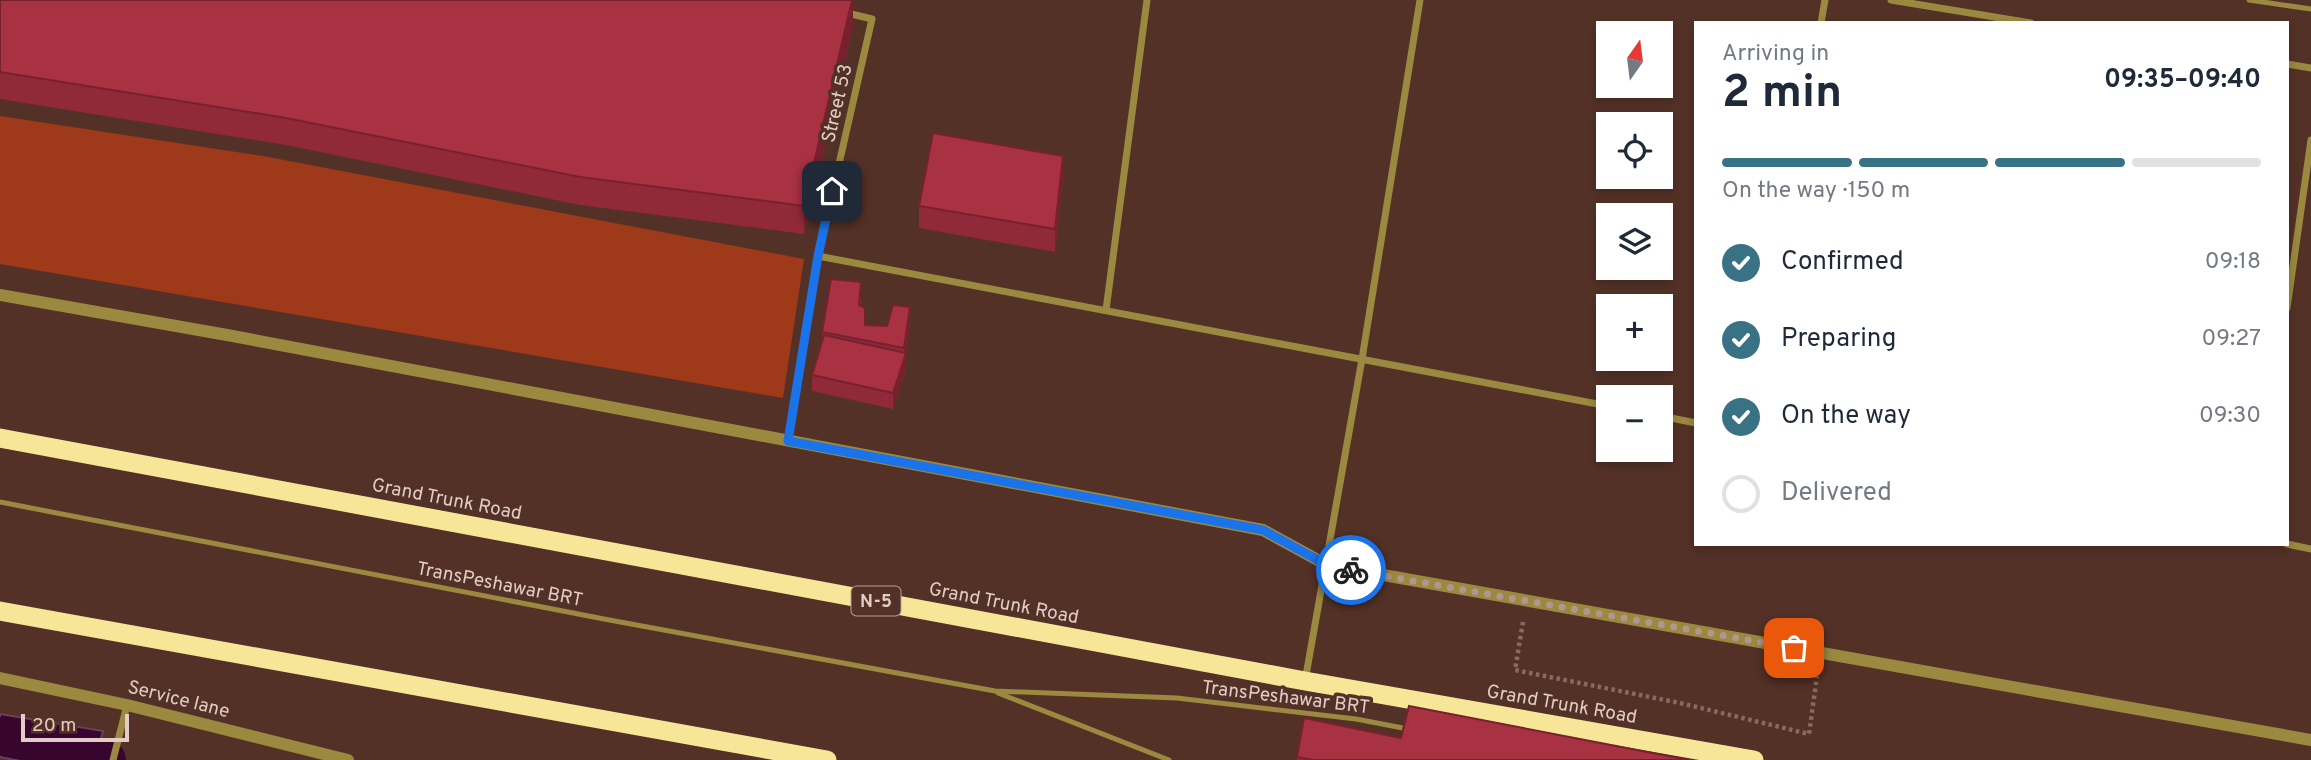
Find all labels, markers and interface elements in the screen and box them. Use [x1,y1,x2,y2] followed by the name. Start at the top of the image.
[1596,21,1673,98] north arrow
[1596,21,1673,462] map controls
[1722,40,1829,69] text: Arriving in
[817,62,859,145] street label: Street 53
[2104,64,2261,97] text: 09:35–09:40
[1722,65,1842,124] text: 2 min
[1596,112,1673,189] button: locate
[802,161,862,221] pin
[813,172,851,210] icon: home
[1722,177,1910,206] text: On the way · 150 m
[1596,203,1673,280] button: layers
[1722,244,1760,282] icon: check
[1781,246,1904,279] text: Confirmed
[2205,248,2261,277] text: 09:18
[1596,294,1673,371] button: +
[1722,321,1760,359] icon: check
[1781,323,1896,356] text: Preparing
[2201,325,2261,354] text: 09:27
[1596,385,1673,462] button: −
[1722,398,1760,436] icon: check
[1781,400,1911,433] text: On the way
[2199,402,2261,431] text: 09:30
[370,474,524,526] street label: Grand Trunk Road
[1781,477,1892,510] text: Delivered
[1316,535,1386,605] courier
[1332,551,1370,589] icon: bike
[414,557,585,613] street label: TransPeshawar BRT
[927,578,1081,630] street label: Grand Trunk Road
[852,586,900,616] road number: N-5
[1764,618,1824,678] pin
[1775,629,1813,667] icon: bag
[125,676,232,724] street label: Service lane
[1200,676,1371,720] street label: TransPeshawar BRT
[1485,680,1639,730] street label: Grand Trunk Road
[21,711,130,743] scale bar
[32,714,76,738] text: 20 m

